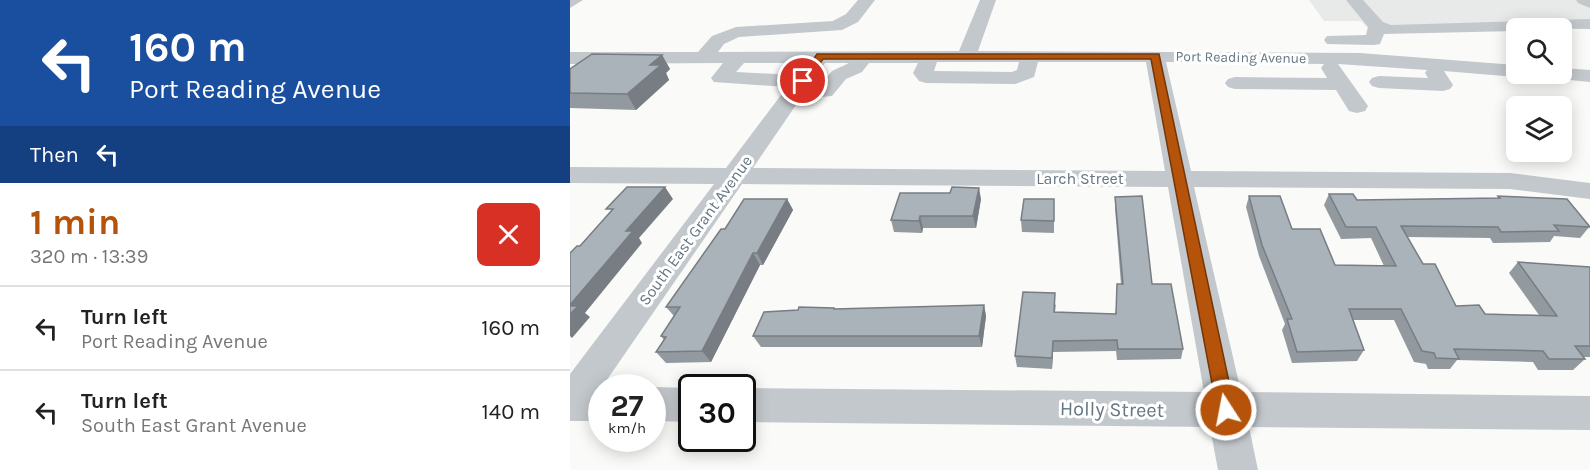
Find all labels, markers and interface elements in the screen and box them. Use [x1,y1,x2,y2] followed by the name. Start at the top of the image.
[1506,18,1572,162] map controls
[1506,18,1572,84] button: search
[129,22,247,72] text: 160 m
[30,24,108,102] icon: left
[1175,48,1307,67] street label: Port Reading Avenue
[777,55,828,106] pin
[786,64,819,97] icon: arrive
[129,73,381,105] text: Port Reading Avenue
[1506,96,1572,162] button: layers
[91,138,124,171] icon: left
[30,142,79,168] text: Then
[635,152,756,309] street label: South East Grant Avenue
[1036,169,1124,188] street label: Larch Street
[30,201,120,243] text: 1 min
[477,203,540,266] button: close
[30,245,148,268] text: 320 m · 13:39
[81,304,168,330] text: Turn left
[30,312,63,345] icon: left
[481,315,540,341] text: 160 m
[81,330,268,353] text: Port Reading Avenue
[678,374,756,452] speed limit sign: 30
[1194,378,1258,442] position arrow
[81,388,168,414] text: Turn left
[610,388,644,424] text: 27
[30,396,63,429] icon: left
[1060,397,1165,422] street label: Holly Street
[482,399,540,425] text: 140 m
[81,414,307,437] text: South East Grant Avenue
[608,419,646,437] text: km/h

